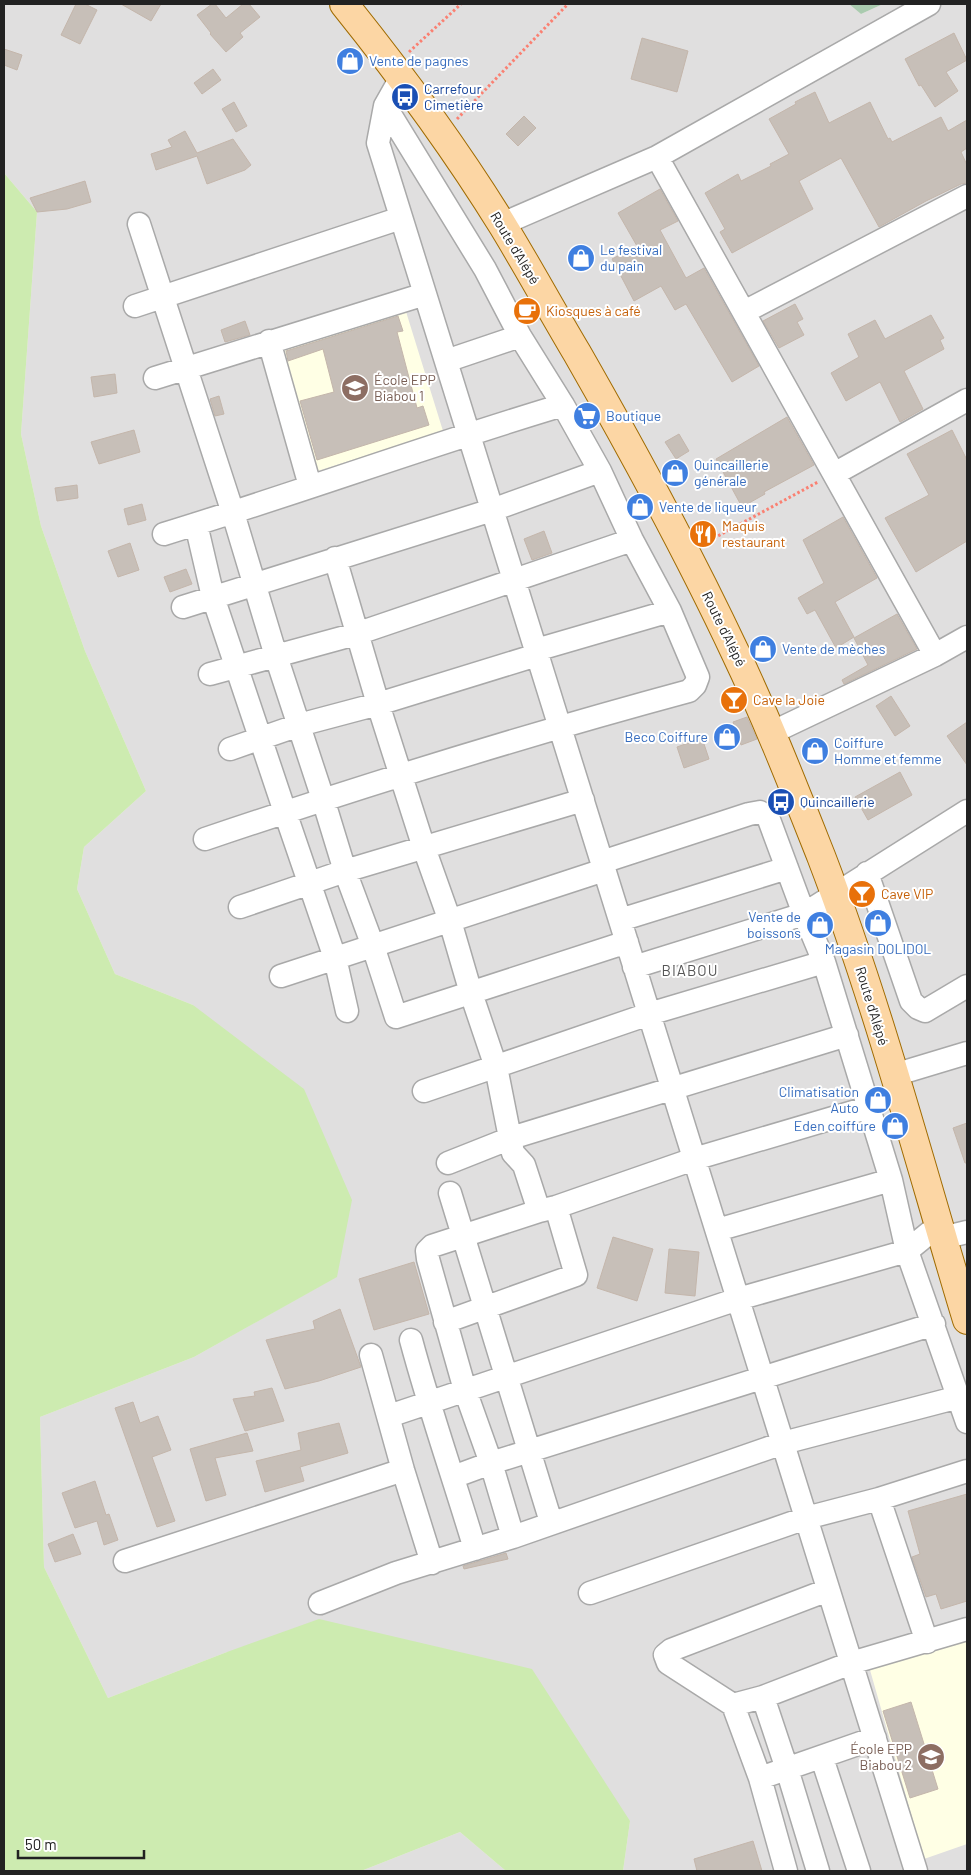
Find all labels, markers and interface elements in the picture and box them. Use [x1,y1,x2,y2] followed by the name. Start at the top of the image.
[335,46,365,76] shop icon: Vente de pagnes
[369,52,469,69] place label: Vente de pagnes
[424,80,484,113] place label: Carrefour Cimetière
[390,82,420,112] bus stop icon: Carrefour Cimetière
[487,208,544,287] street label: Route d'Alépé
[600,241,662,274] place label: Le festival du pain
[566,243,596,273] shop icon: Le festival du pain
[512,296,542,326] cafe icon: Kiosques à café
[546,302,641,319] place label: Kiosques à café
[374,371,436,404] place label: École EPP Biabou 1
[340,373,370,403] school or university icon: École EPP Biabou 1
[572,401,602,431] supermarket icon: Boutique
[606,407,661,424] place label: Boutique
[694,456,769,489] place label: Quincaillerie générale
[660,458,690,488] shop icon: Quincaillerie générale
[625,492,655,522] shop icon: Vente de liqueur
[659,498,757,515] place label: Vente de liqueur
[722,517,786,550] place label: Maquis restaurant
[688,519,718,549] restaurant icon: Maquis restaurant
[699,588,750,669] street label: Route d'Alépé
[748,634,778,664] shop icon: Vente de mèches
[782,640,886,657] place label: Vente de mèches
[719,685,749,715] bar icon: Cave la Joie
[753,691,825,708] place label: Cave la Joie
[712,722,742,752] shop icon: Beco Coiffure
[624,728,708,745] place label: Beco Coiffure
[834,734,942,767] place label: Coiffure Homme et femme
[800,736,830,766] shop icon: Coiffure Homme et femme
[766,787,796,817] bus stop icon: Quincaillerie
[800,793,875,810] place label: Quincaillerie
[847,879,877,909] bar icon: Cave VIP
[881,885,933,902] place label: Cave VIP
[747,908,801,941] place label: Vente de boissons
[863,908,893,938] shop icon: Magasin DOLIDOL
[805,910,835,940] shop icon: Vente de boissons
[825,940,931,957] place label: Magasin DOLIDOL
[662,961,718,979] district label: BIABOU
[852,964,893,1047] street label: Route d'Alépé
[779,1083,859,1116] place label: Climatisation Auto
[863,1085,893,1115] shop icon: Climatisation Auto
[880,1111,910,1141] shop icon: Eden coiffure
[794,1117,876,1134] place label: Eden coiffure
[850,1740,912,1773] place label: École EPP Biabou 2
[916,1742,946,1772] school or university icon: École EPP Biabou 2
[18,1828,144,1860] scale bar
[25,1835,57,1853] text: 50 m

